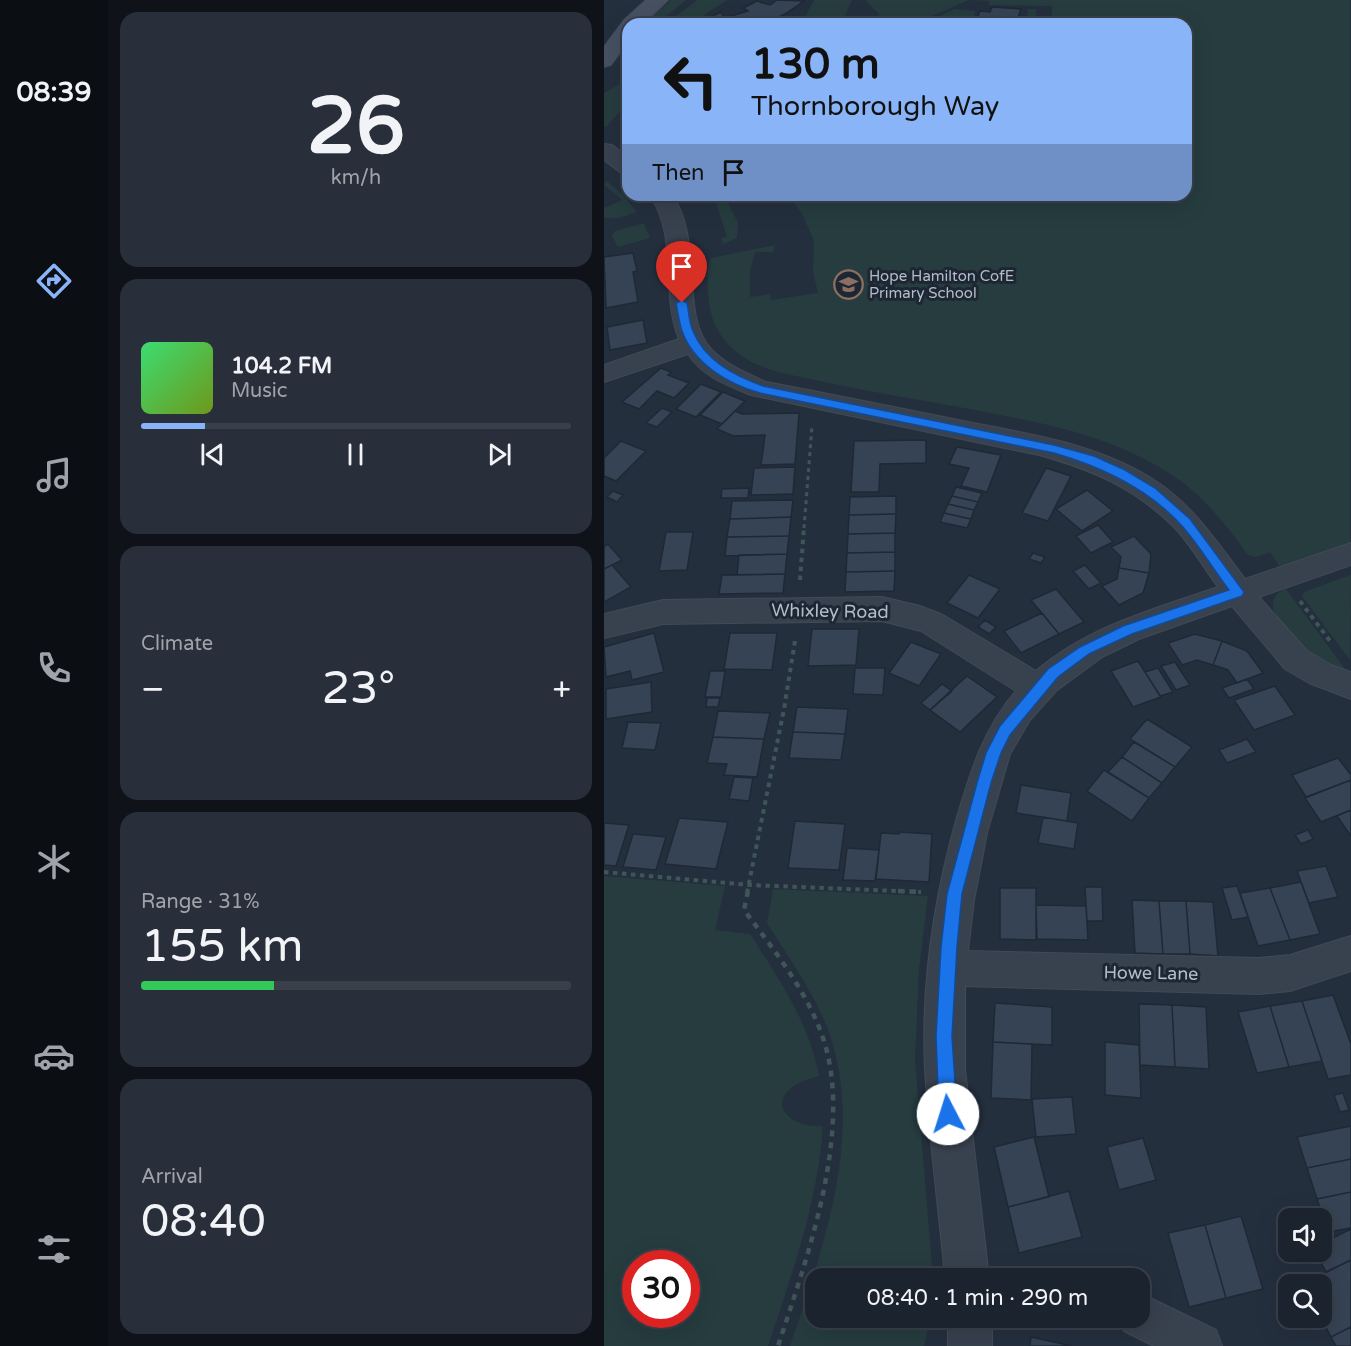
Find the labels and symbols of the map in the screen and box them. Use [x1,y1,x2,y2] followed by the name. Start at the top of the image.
[656,241,707,303] pin
[869,267,1014,302] place label: Hope Hamilton CofE Primary School
[832,269,864,301] school or university icon: Hope Hamilton CofE Primary School
[771,599,889,623] street label: Whixley Road
[1103,961,1199,985] street label: Howe Lane
[916,1082,980,1146] position arrow
[622,1250,700,1328] speed limit sign: 30

